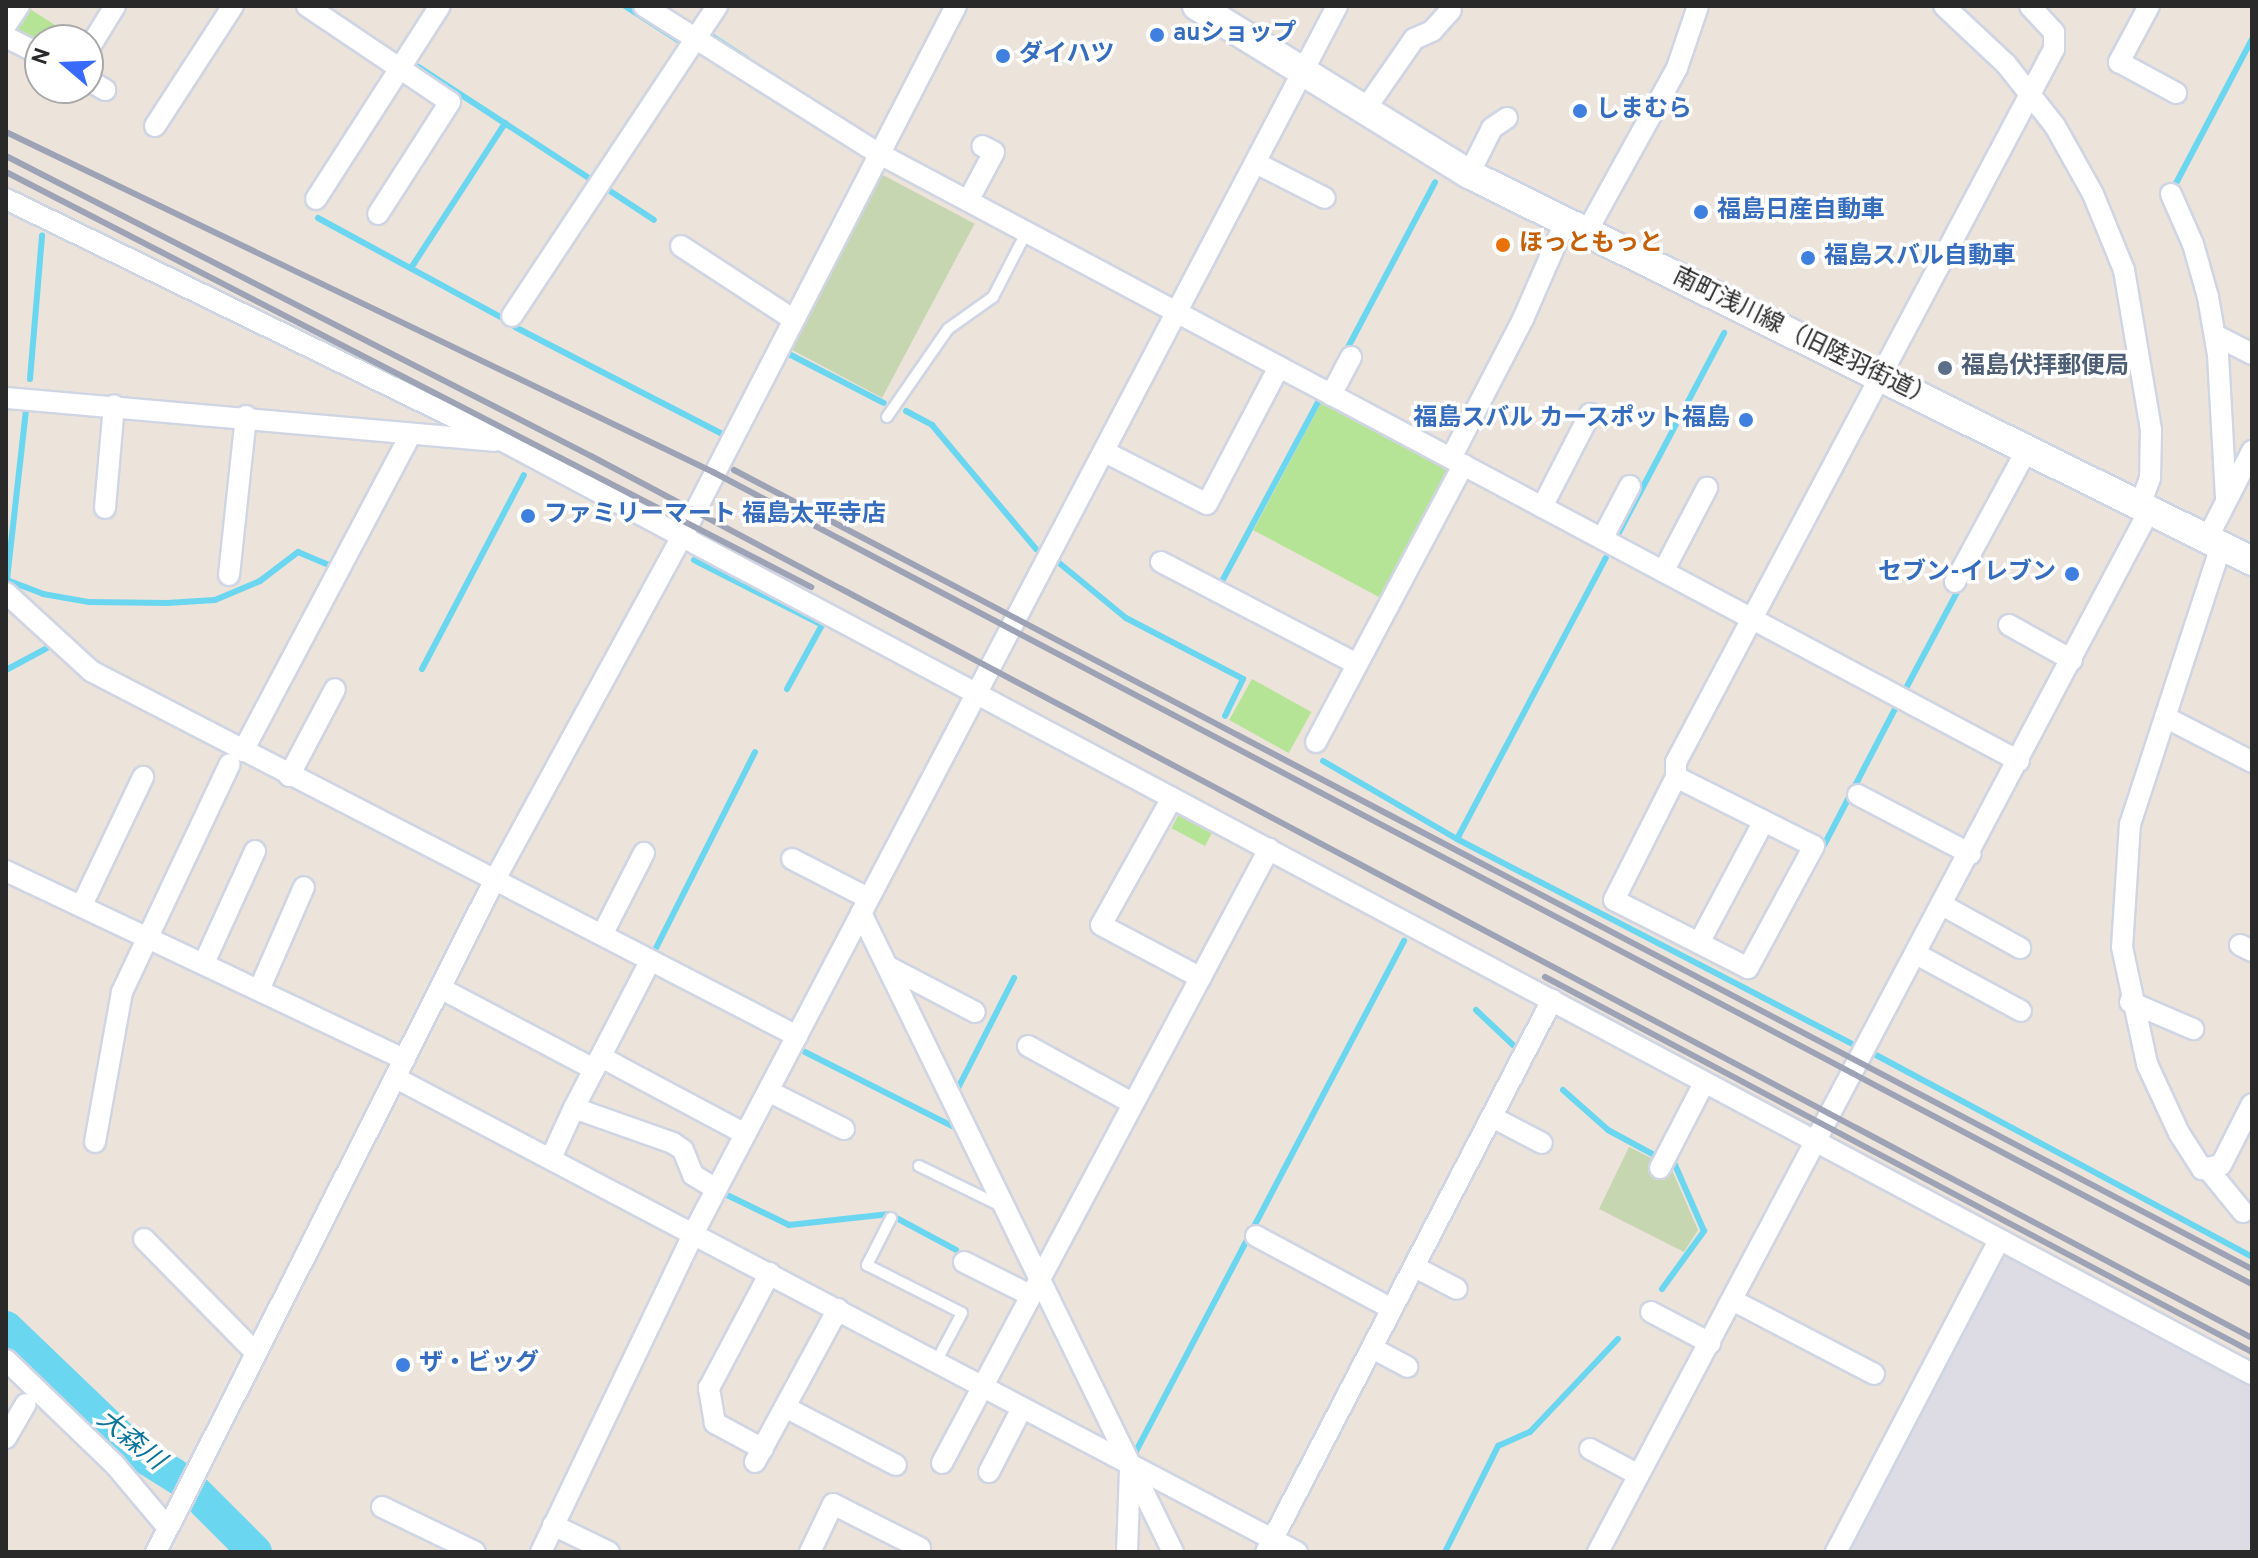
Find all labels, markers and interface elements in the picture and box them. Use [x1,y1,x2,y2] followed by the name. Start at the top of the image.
[1173,21,1297,49] place label: auショップ
[24,24,104,104] north arrow
[1148,26,1166,44] marker: auショップ
[1019,42,1115,70] place label: ダイハツ
[27,45,58,69] text: N
[994,47,1012,65] marker: ダイハツ
[1596,97,1692,125] place label: しまむら
[1571,102,1589,120] marker: しまむら
[1717,198,1885,226] place label: 福島日産自動車
[1692,203,1710,221] marker: 福島日産自動車
[1519,231,1663,259] place label: ほっともっと
[1494,236,1512,254] marker: ほっともっと
[1824,244,2016,272] place label: 福島スバル自動車
[1799,249,1817,267] marker: 福島スバル自動車
[1667,263,1939,415] street label: 南町浅川線（旧陸羽街道）
[1961,354,2129,382] place label: 福島伏拝郵便局
[1936,359,1954,377] marker: 福島伏拝郵便局
[1412,406,1730,434] place label: 福島スバル カースポット福島
[1737,411,1755,429] marker: 福島スバル カースポット福島
[544,502,886,530] place label: ファミリーマート 福島太平寺店
[519,507,537,525] marker: ファミリーマート 福島太平寺店
[1878,560,2056,588] place label: セブン-イレブン
[2063,565,2081,583] marker: セブン-イレブン
[419,1351,539,1379] place label: ザ・ビッグ
[394,1356,412,1374] marker: ザ・ビッグ
[90,1404,170,1478] water label: 大森川

